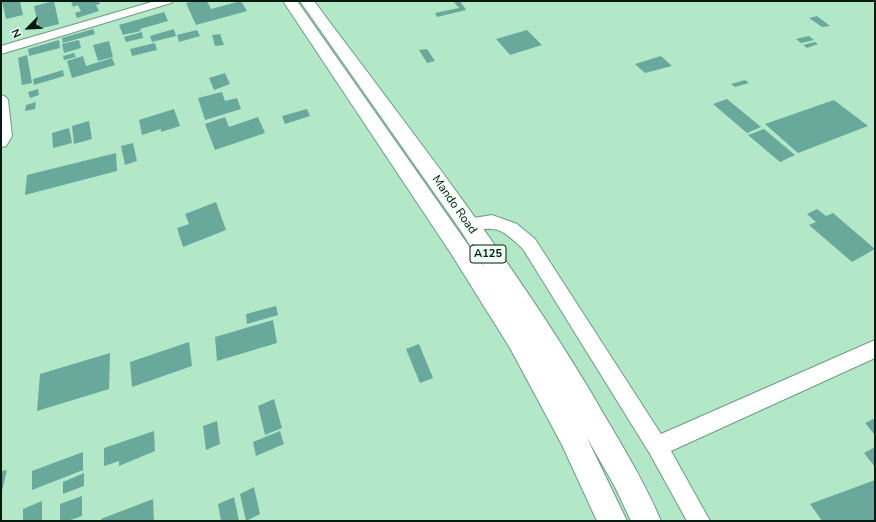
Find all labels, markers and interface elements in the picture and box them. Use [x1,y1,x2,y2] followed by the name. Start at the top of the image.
[8,8,48,48] north arrow
[8,26,25,40] text: N
[429,173,479,237] street label: Mando Road
[470,245,506,263] road number: A125

